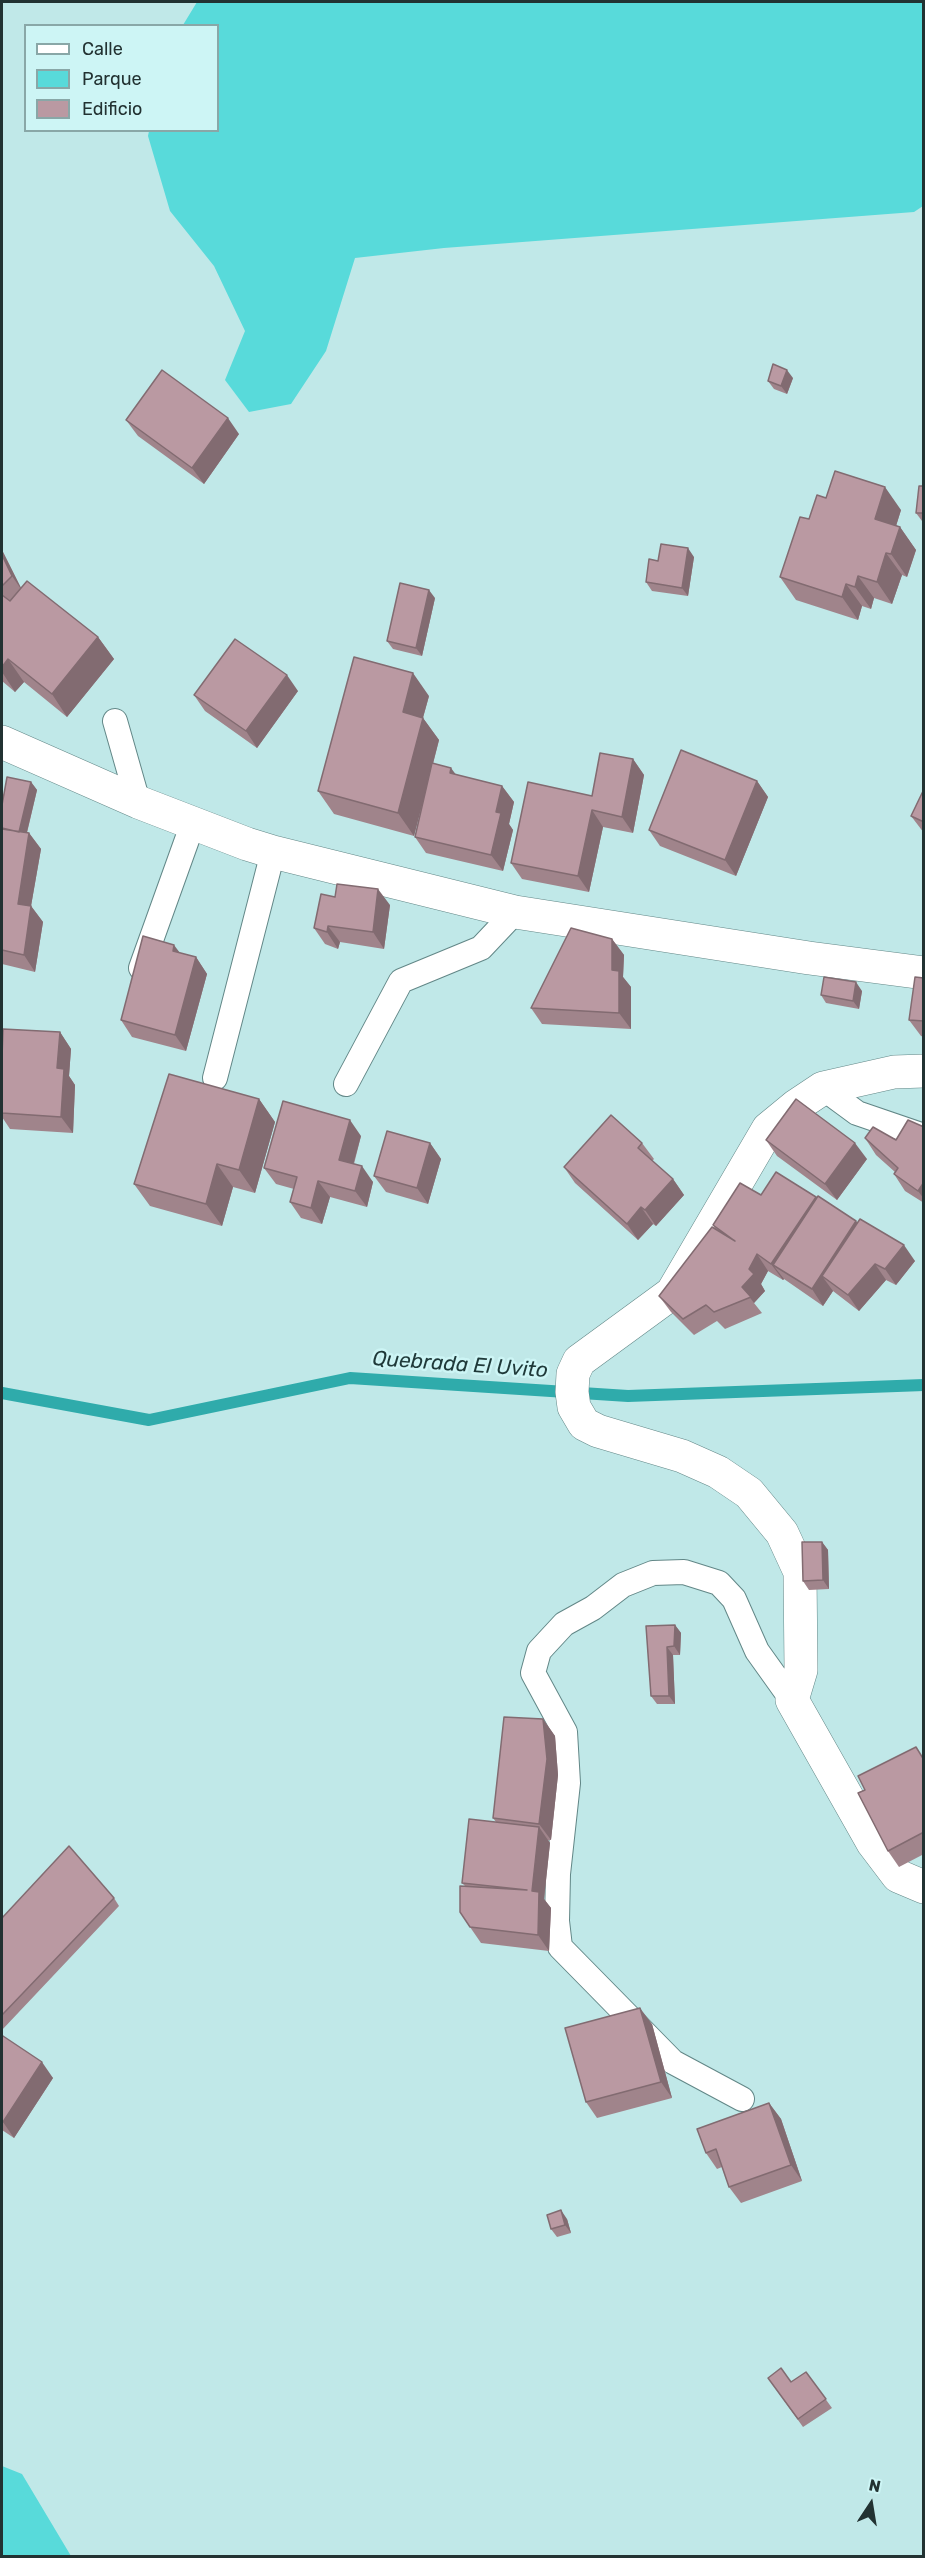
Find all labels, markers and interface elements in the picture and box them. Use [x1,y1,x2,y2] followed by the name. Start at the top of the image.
[24,24,219,132] legend
[82,38,123,60] text: Calle
[82,68,142,90] text: Parque
[82,98,142,120] text: Edificio
[371,1346,549,1384] water label: Quebrada El Uvito
[841,2474,901,2534] north arrow
[867,2475,882,2496] text: N

